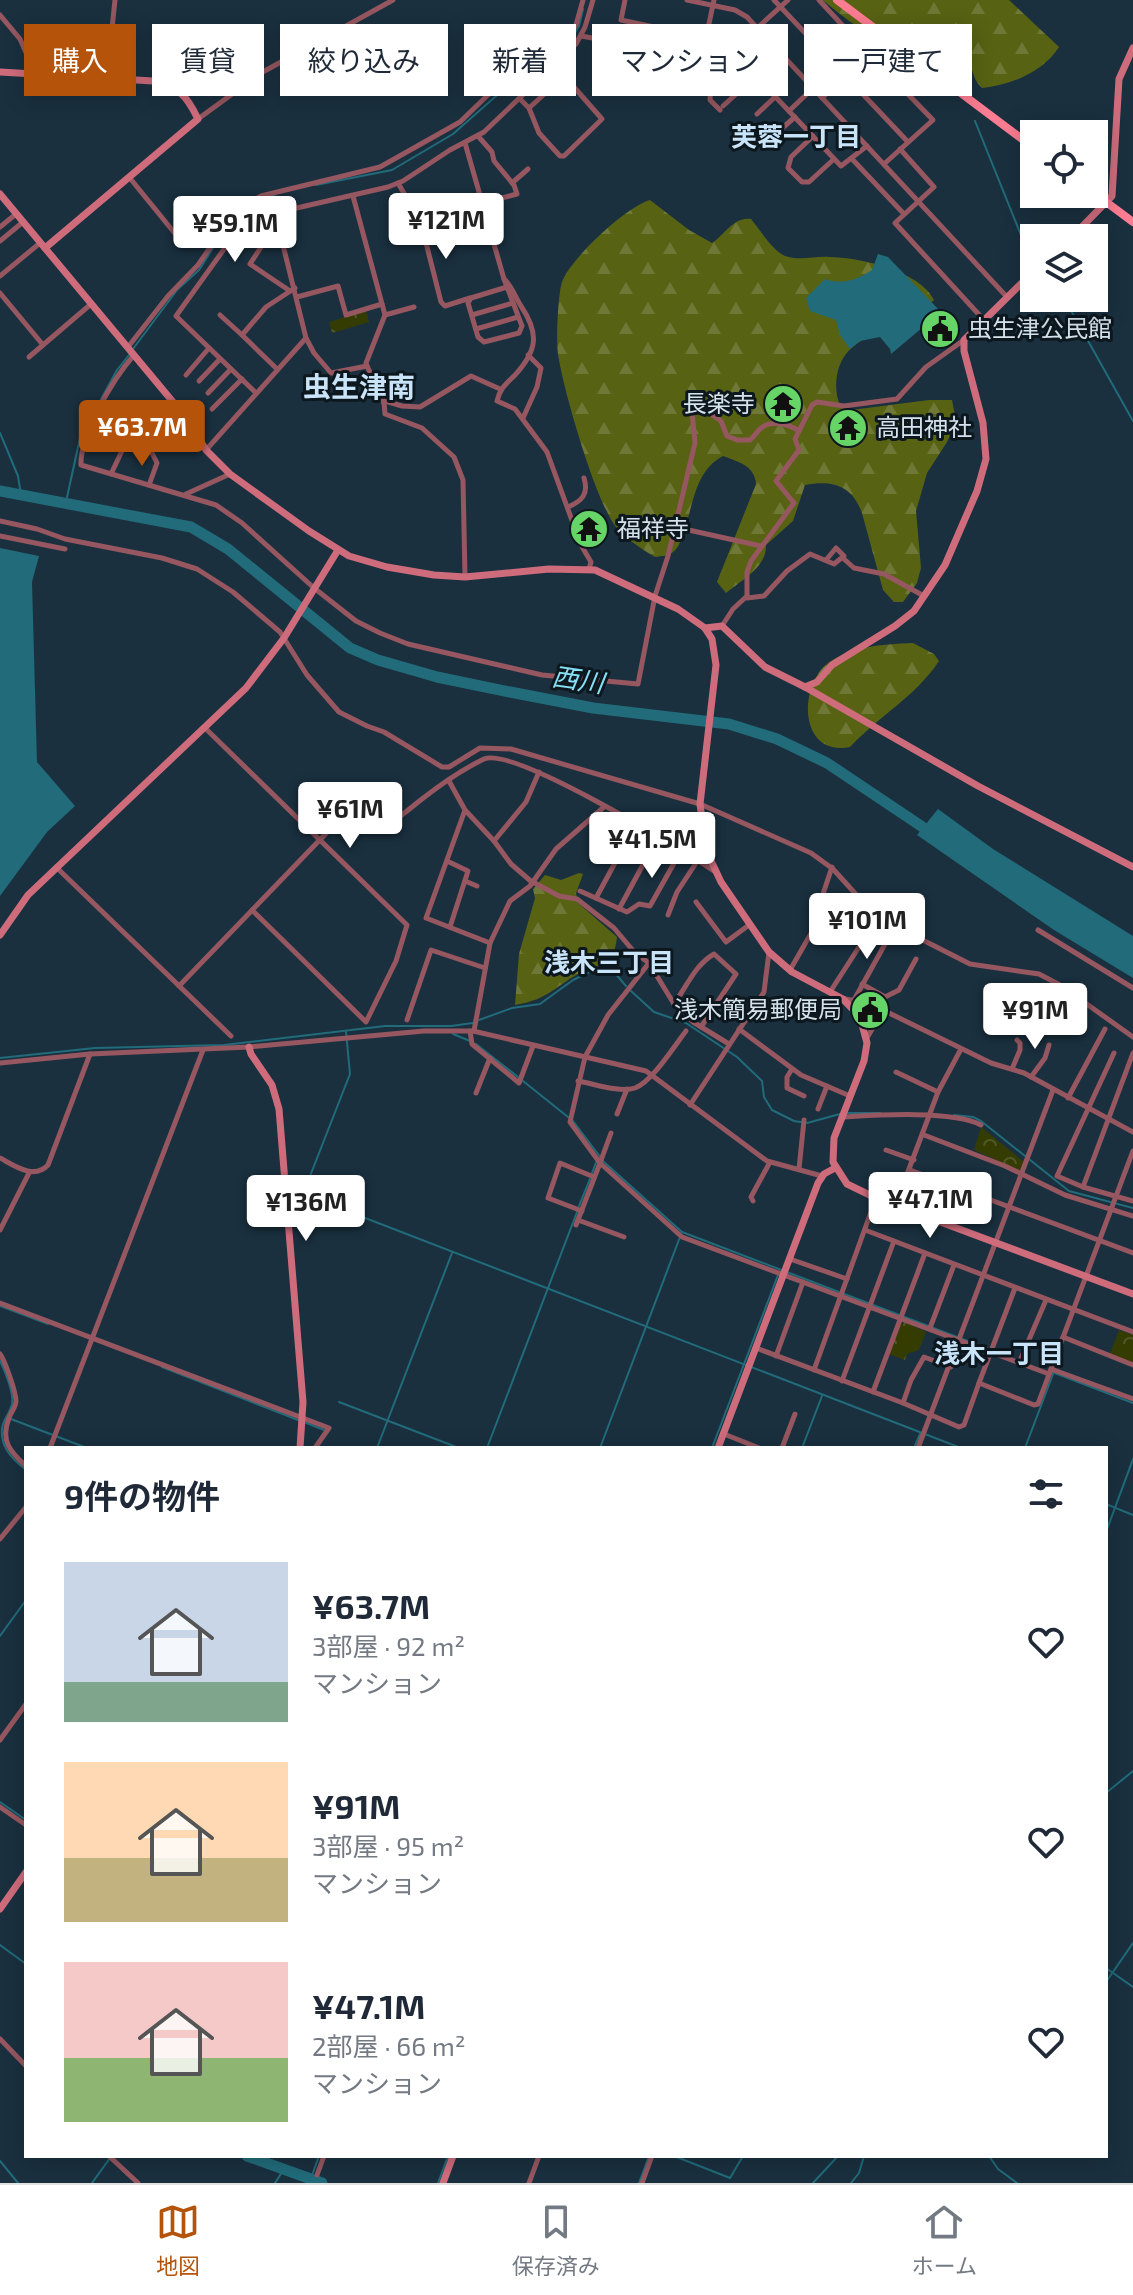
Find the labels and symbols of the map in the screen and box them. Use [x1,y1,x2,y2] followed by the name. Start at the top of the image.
[731,120,861,151] district label: 芙蓉一丁目
[390,193,502,261] pin: ¥121M
[170,196,300,264] pin: ¥59.1M
[919,308,961,350] public building icon: 虫生津公民館
[968,313,1112,342] place label: 虫生津公民館
[303,369,415,403] district label: 虫生津南
[762,383,804,425] temple icon: 長楽寺
[683,388,755,417] place label: 長楽寺
[77,400,207,468] pin: ¥63.7M
[827,407,869,449] temple icon: 高田神社
[876,412,972,441] place label: 高田神社
[568,508,610,550] temple icon: 福祥寺
[617,513,689,542] place label: 福祥寺
[550,660,609,698] water label: 西川
[303,782,397,850] pin: ¥61M
[587,812,717,880] pin: ¥41.5M
[811,893,923,961] pin: ¥101M
[544,946,674,977] district label: 浅木三丁目
[988,983,1082,1051] pin: ¥91M
[849,989,891,1031] public building icon: 浅木簡易郵便局
[674,994,842,1023] place label: 浅木簡易郵便局
[865,1172,995,1240] pin: ¥47.1M
[250,1175,362,1243] pin: ¥136M
[934,1337,1064,1368] district label: 浅木一丁目

